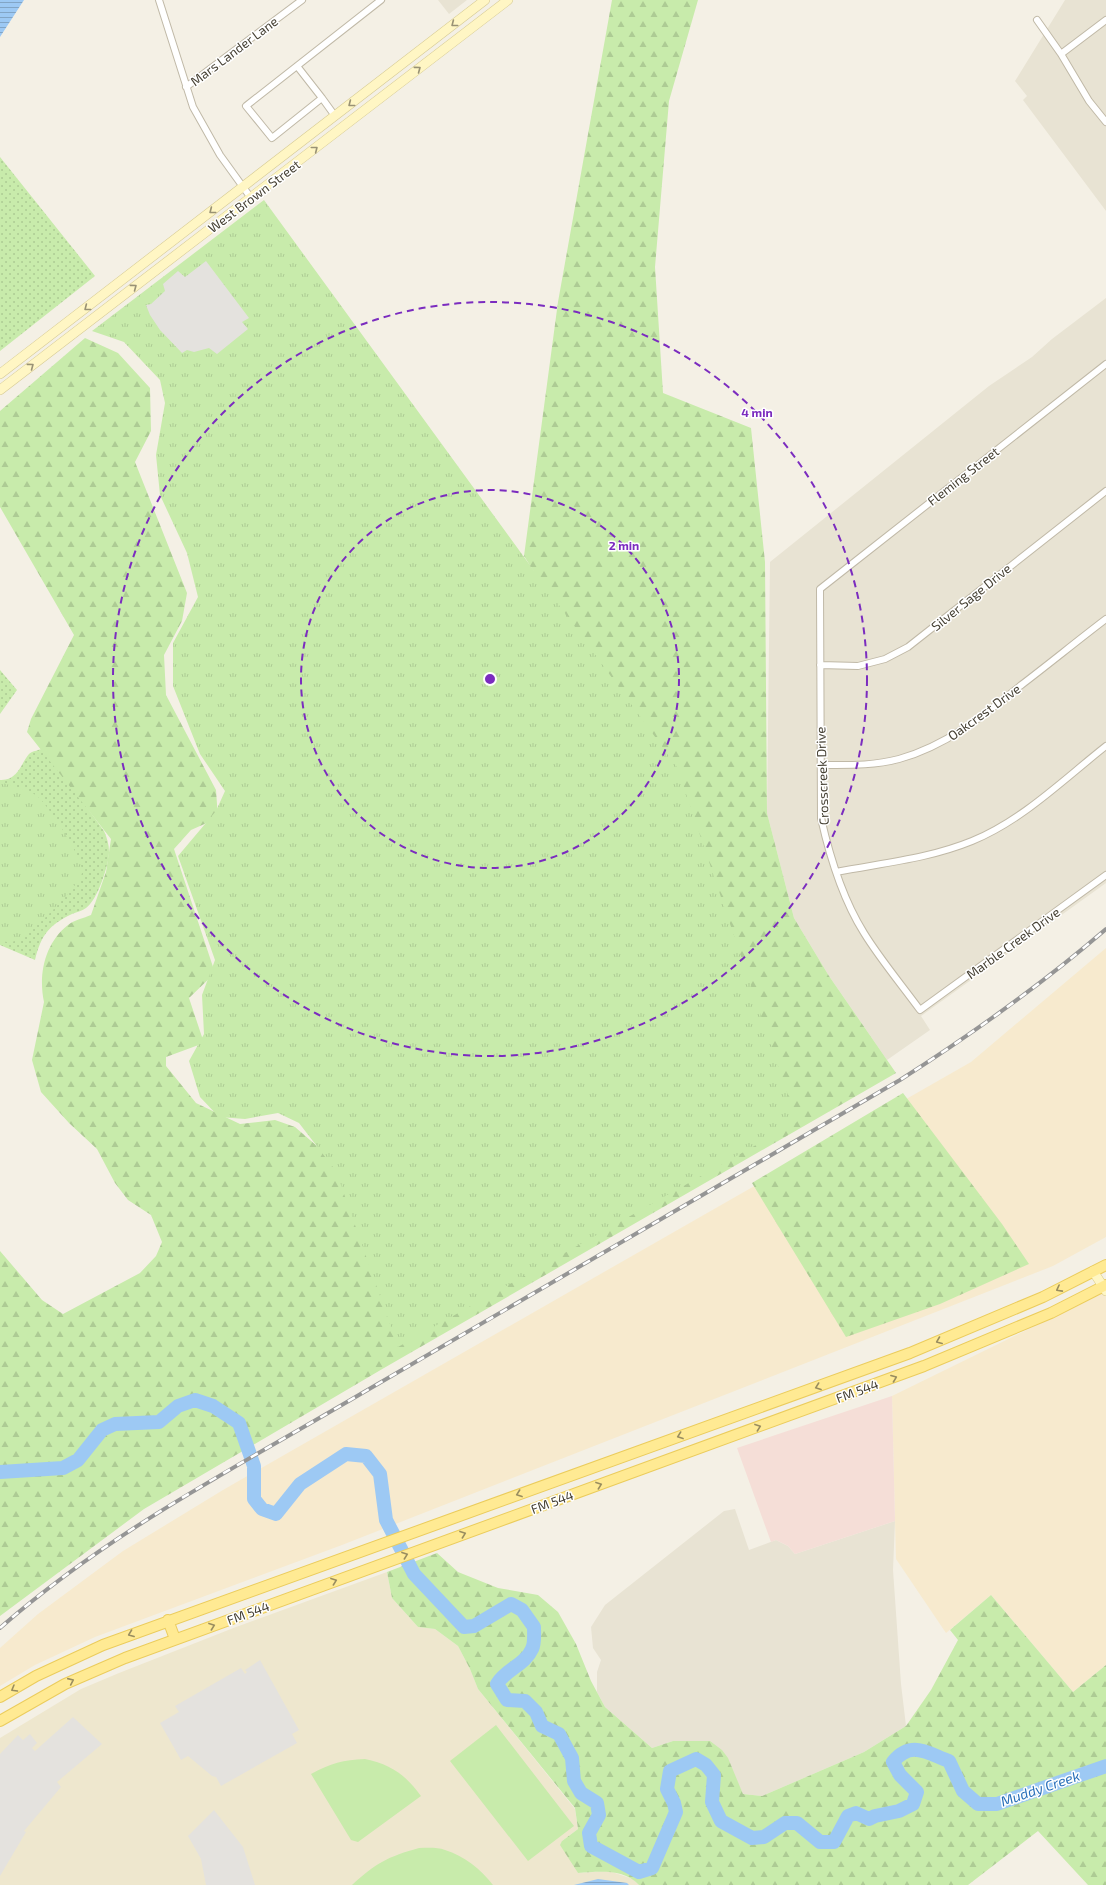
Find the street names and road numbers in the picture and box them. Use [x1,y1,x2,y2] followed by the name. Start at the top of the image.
[187,13,281,89] street label: Mars Lander Lane
[205,156,303,236] street label: West Brown Street
[924,443,1002,509] street label: Fleming Street
[928,560,1014,634] street label: Silver Sage Drive
[945,680,1023,744] street label: Oakcrest Drive
[812,726,832,826] street label: Crosscreek Drive
[963,904,1063,982] street label: Marble Creek Drive
[833,1376,881,1406] street label: FM 544
[528,1487,576,1517] street label: FM 544
[224,1598,272,1628] street label: FM 544

